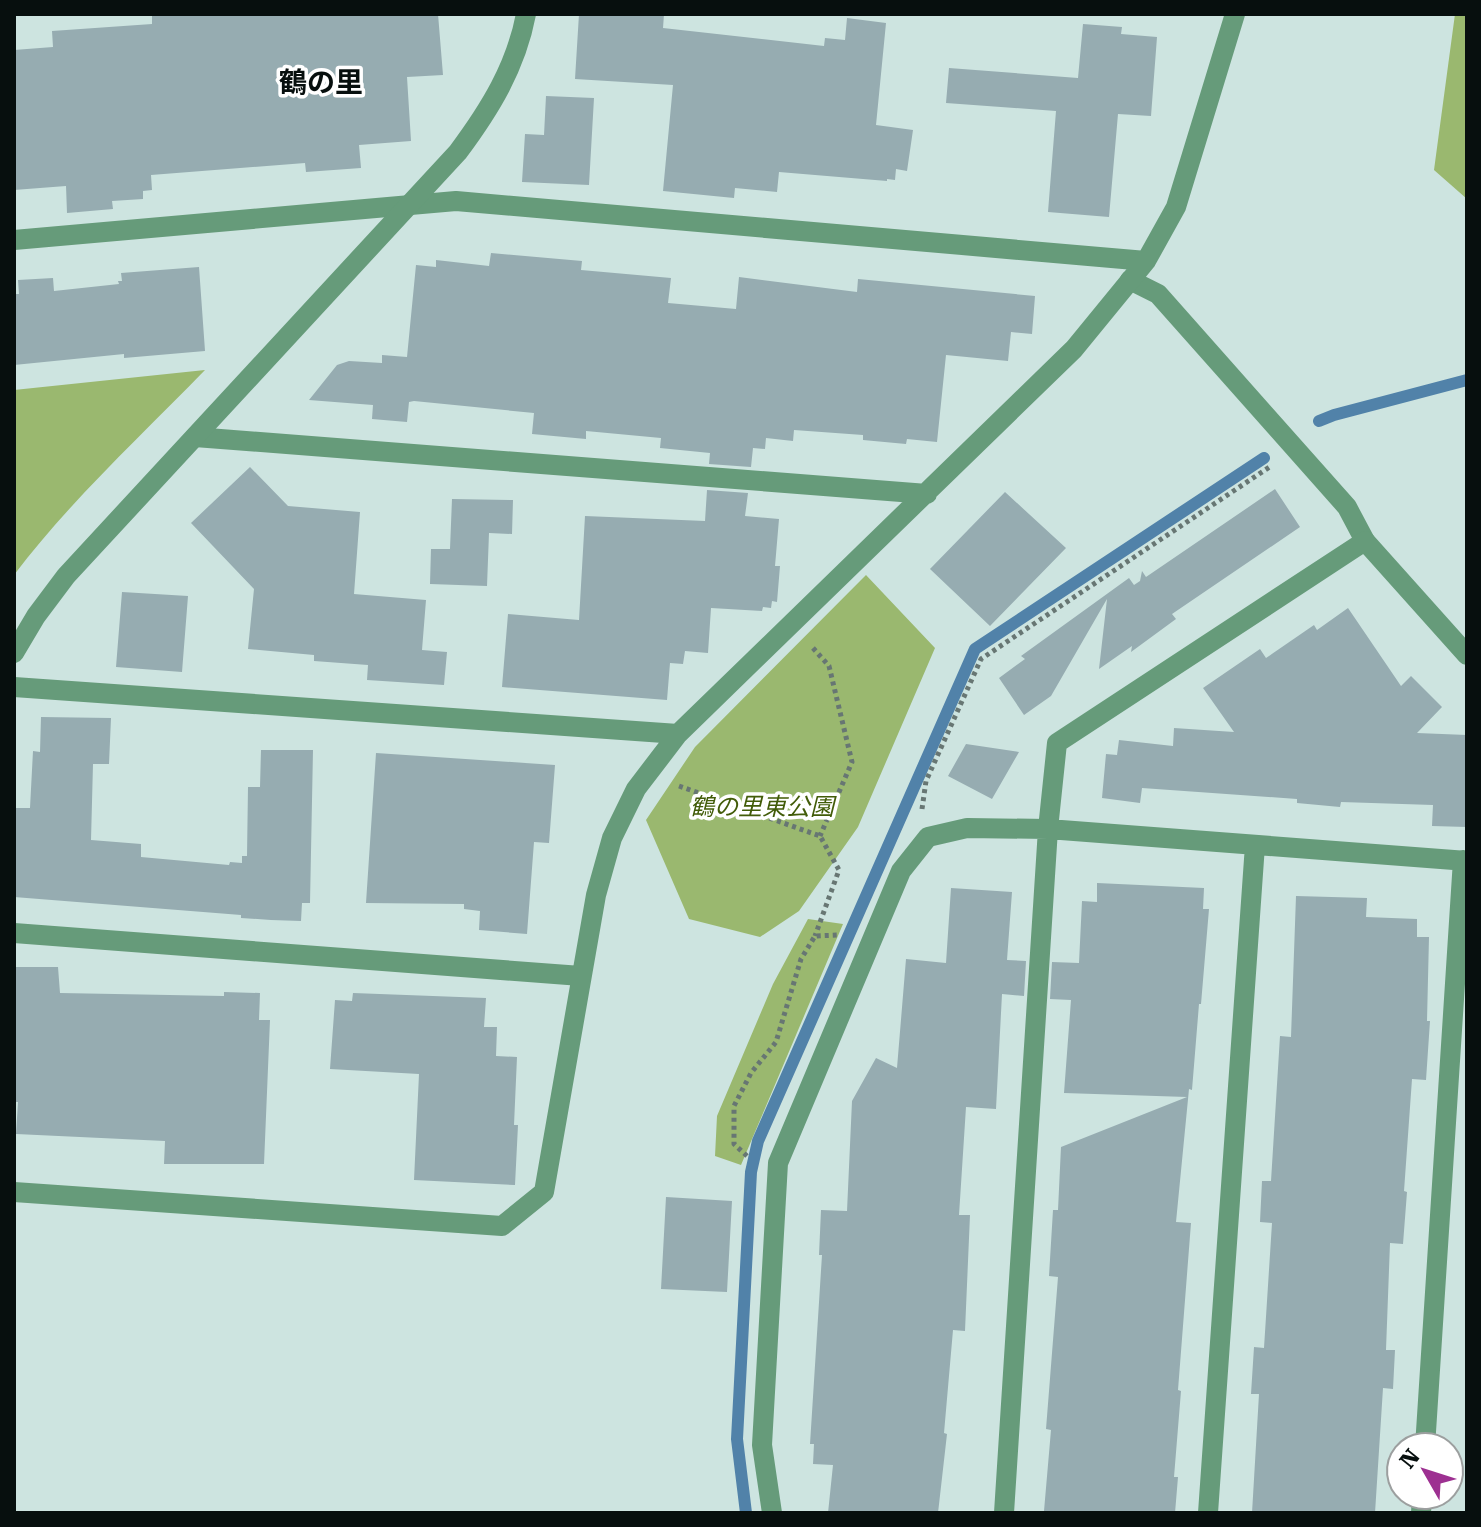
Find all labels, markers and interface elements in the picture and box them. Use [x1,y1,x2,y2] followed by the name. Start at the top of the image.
[279,66,363,99] district label: 鶴の里
[690,793,837,821] park label: 鶴の里東公園
[1385,1431,1465,1511] north arrow
[1395,1444,1425,1473] text: N

